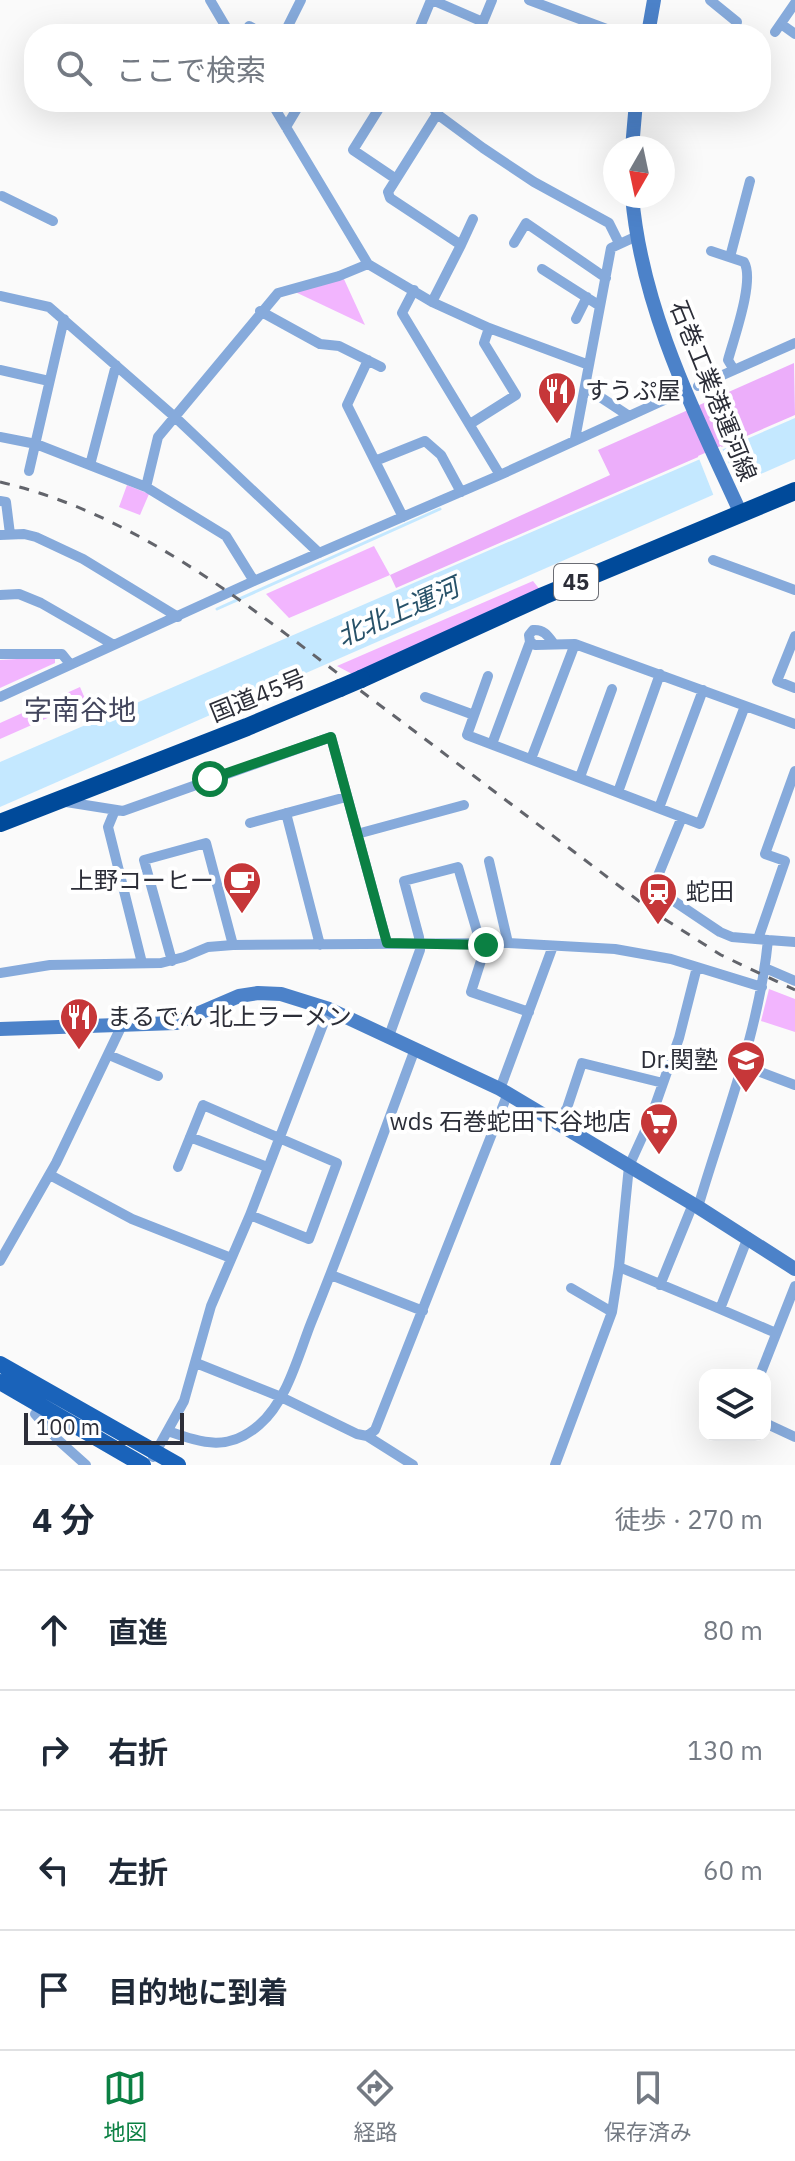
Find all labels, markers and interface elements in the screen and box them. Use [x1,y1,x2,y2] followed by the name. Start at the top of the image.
[24,24,771,112] search box
[52,46,96,90] icon: search
[116,50,266,89] text: ここで検索
[603,136,675,208] north arrow
[663,296,765,486] street label: 石巻工業港運河線
[536,370,578,425] restaurant icon: すうぷ屋
[585,374,681,406] place label: すうぷ屋
[554,564,598,600] road number: 45
[331,567,468,653] water label: 北北上運河
[205,661,310,729] street label: 国道45号
[24,691,136,728] district label: 字南谷地
[192,761,228,797] route start
[221,860,263,915] cafe icon: 上野コーヒー
[70,864,214,896] place label: 上野コーヒー
[637,871,679,926] station icon: 蛇田
[686,875,734,907] place label: 蛇田
[468,927,504,963] route end
[58,996,100,1051] restaurant icon: まるでん 北上ラーメン
[107,1000,352,1032] place label: まるでん 北上ラーメン
[725,1039,767,1094] school or university icon: Dr.関塾
[640,1043,718,1075] place label: Dr.関塾
[638,1101,680,1156] supermarket icon: wds 石巻蛇田下谷地店
[389,1105,631,1137] place label: wds 石巻蛇田下谷地店
[699,1369,771,1441] map controls
[699,1369,771,1441] button: layers
[24,1409,184,1445] scale bar
[36,1412,100,1441] text: 100 m
[32,1497,94,1541] text: 4 分
[615,1502,763,1536] text: 徒歩 · 270 m
[32,1608,76,1652] icon: ahead
[108,1612,168,1651] text: 直進
[703,1613,763,1647] text: 80 m
[32,1728,76,1772] icon: right
[108,1732,168,1771] text: 右折
[687,1733,763,1767] text: 130 m
[32,1848,76,1892] icon: left
[108,1852,168,1891] text: 左折
[703,1853,763,1887] text: 60 m
[32,1968,76,2012] icon: arrive
[108,1972,288,2011] text: 目的地に到着
[103,2066,147,2146] tab: 地図
[353,2066,398,2146] tab: 経路
[604,2066,692,2146] tab: 保存済み

